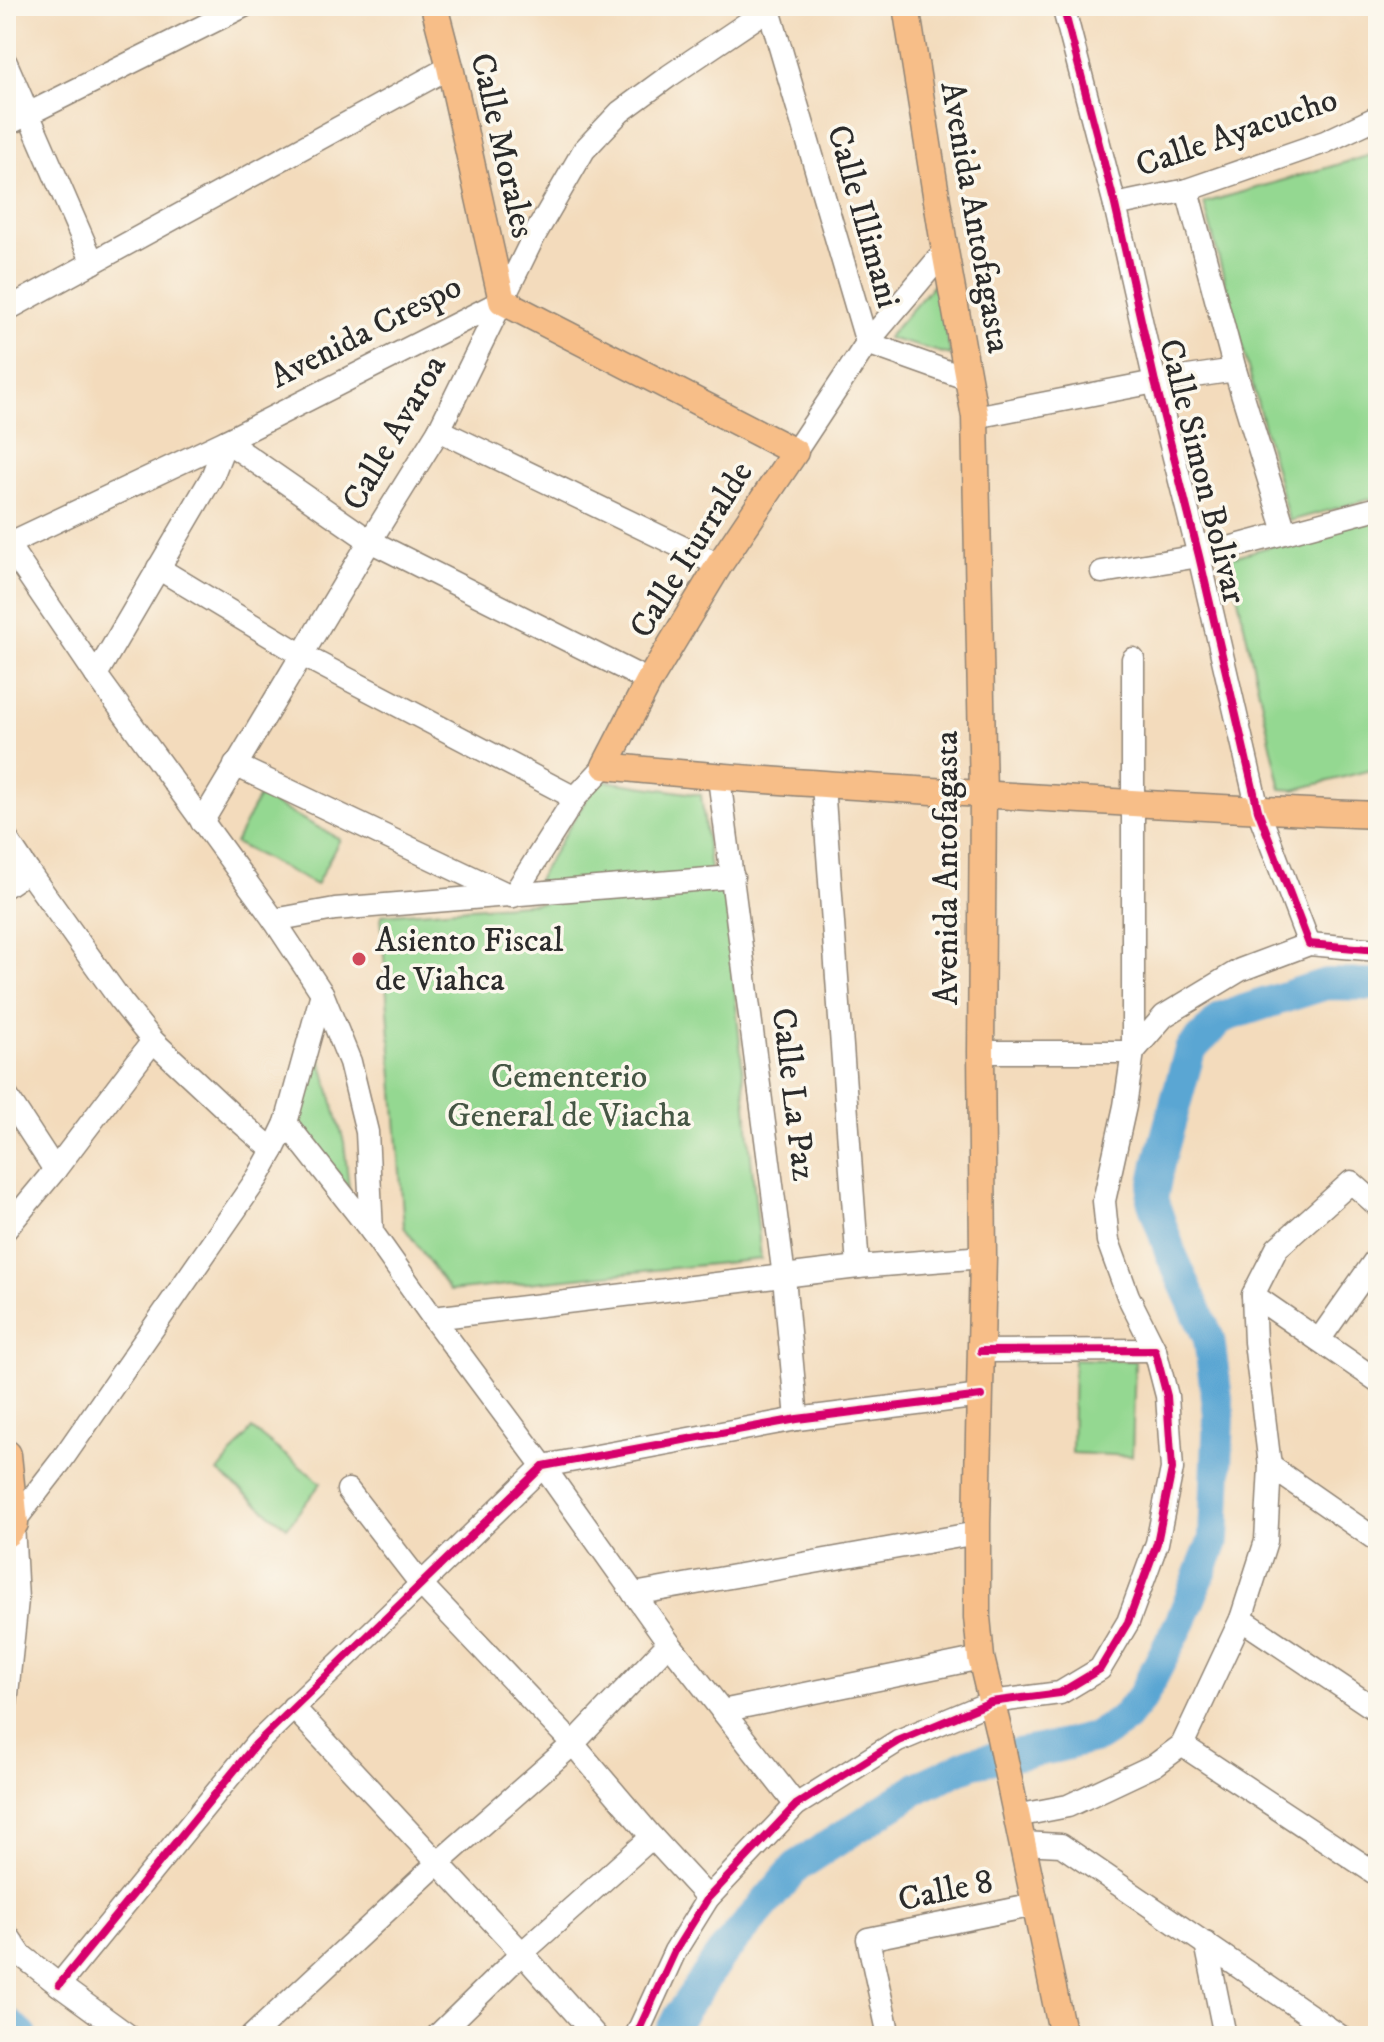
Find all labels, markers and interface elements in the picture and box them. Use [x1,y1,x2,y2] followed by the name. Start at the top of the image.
[460,49,544,242] street label: Calle Morales
[930,78,1020,357] street label: Avenida Antofagasta
[1130,79,1343,187] street label: Calle Ayacucho
[817,120,909,313] street label: Calle Illimani
[263,266,469,398] street label: Avenida Crespo
[1149,335,1255,609] street label: Calle Simon Bolivar
[333,347,456,518] street label: Calle Avaroa
[621,454,763,646] street label: Calle Iturralde
[926,730,968,1005] street label: Avenida Antofagasta
[375,920,564,1001] place label: Asiento Fiscal de Viahca
[350,950,368,968] marker: Asiento Fiscal de Viahca
[762,1005,824,1183] street label: Calle La Paz
[447,1056,691,1137] park label: Cementerio General de Viacha
[894,1860,997,1921] street label: Calle 8

